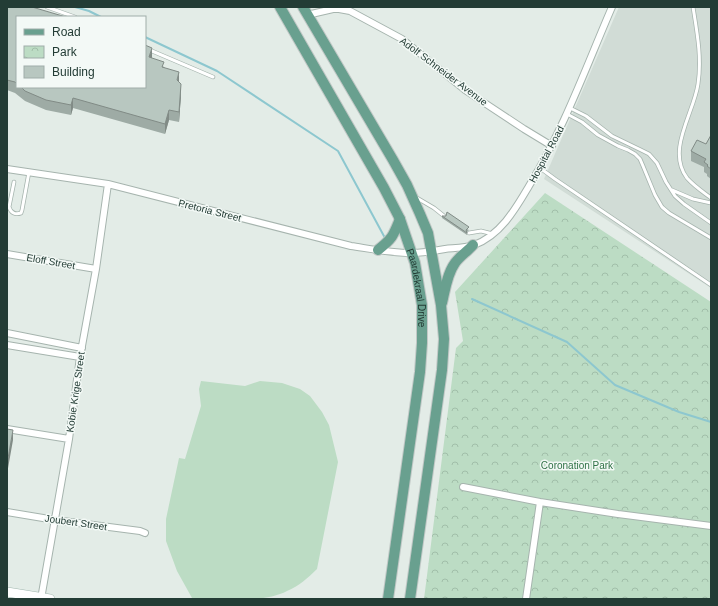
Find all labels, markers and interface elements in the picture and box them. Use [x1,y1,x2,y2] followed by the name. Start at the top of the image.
[16,16,146,88] legend
[52,25,81,39] text: Road
[398,35,490,108] street label: Adolf Schneider Avenue
[52,45,78,59] text: Park
[52,65,95,79] text: Building
[527,124,566,185] street label: Hospital Road
[177,197,243,224] street label: Pretoria Street
[404,247,427,328] street label: Paardekraal Drive
[26,252,76,271] street label: Eloff Street
[64,351,87,433] street label: Kobie Krige Street
[541,460,614,471] park label: Coronation Park
[44,513,108,532] street label: Joubert Street

